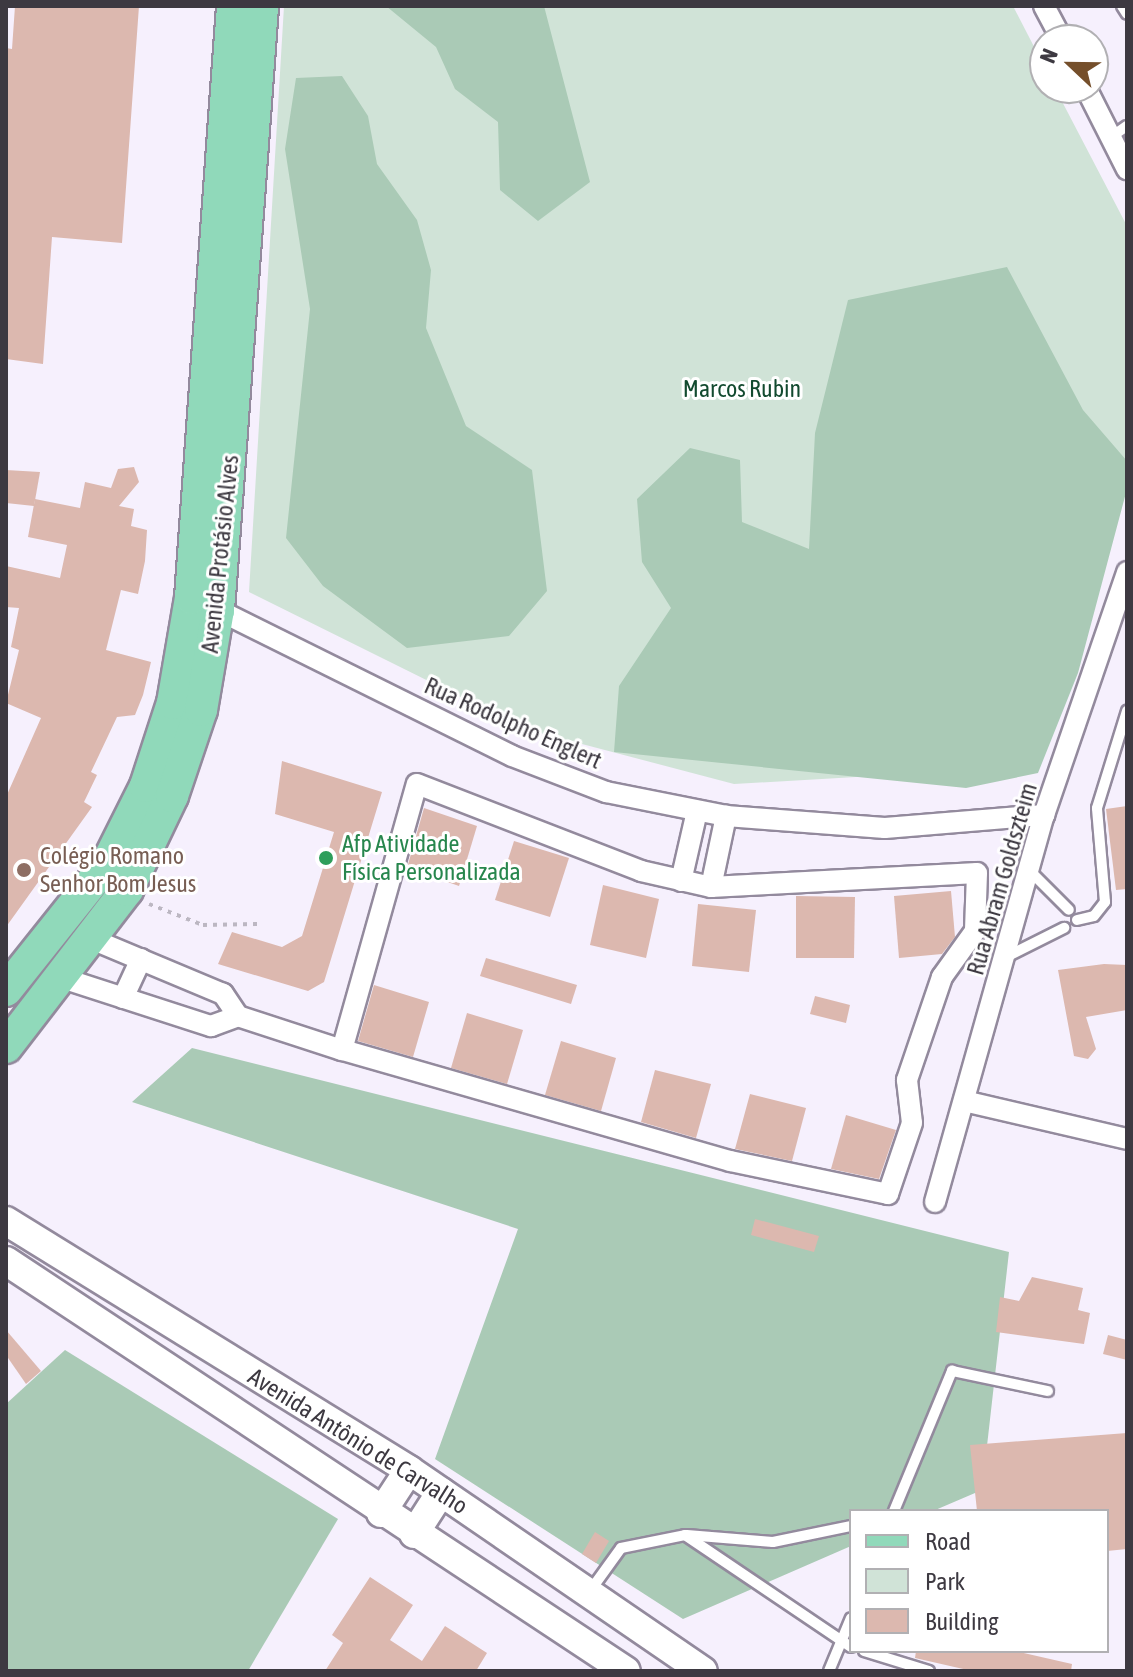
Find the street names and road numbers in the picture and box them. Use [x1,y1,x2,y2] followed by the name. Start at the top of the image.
[195,454,245,654] street label: Avenida Protásio Alves
[420,671,606,775] street label: Rua Rodolpho Englert
[961,780,1043,978] street label: Rua Abram Goldszteim
[243,1362,473,1520] street label: Avenida Antônio de Carvalho

